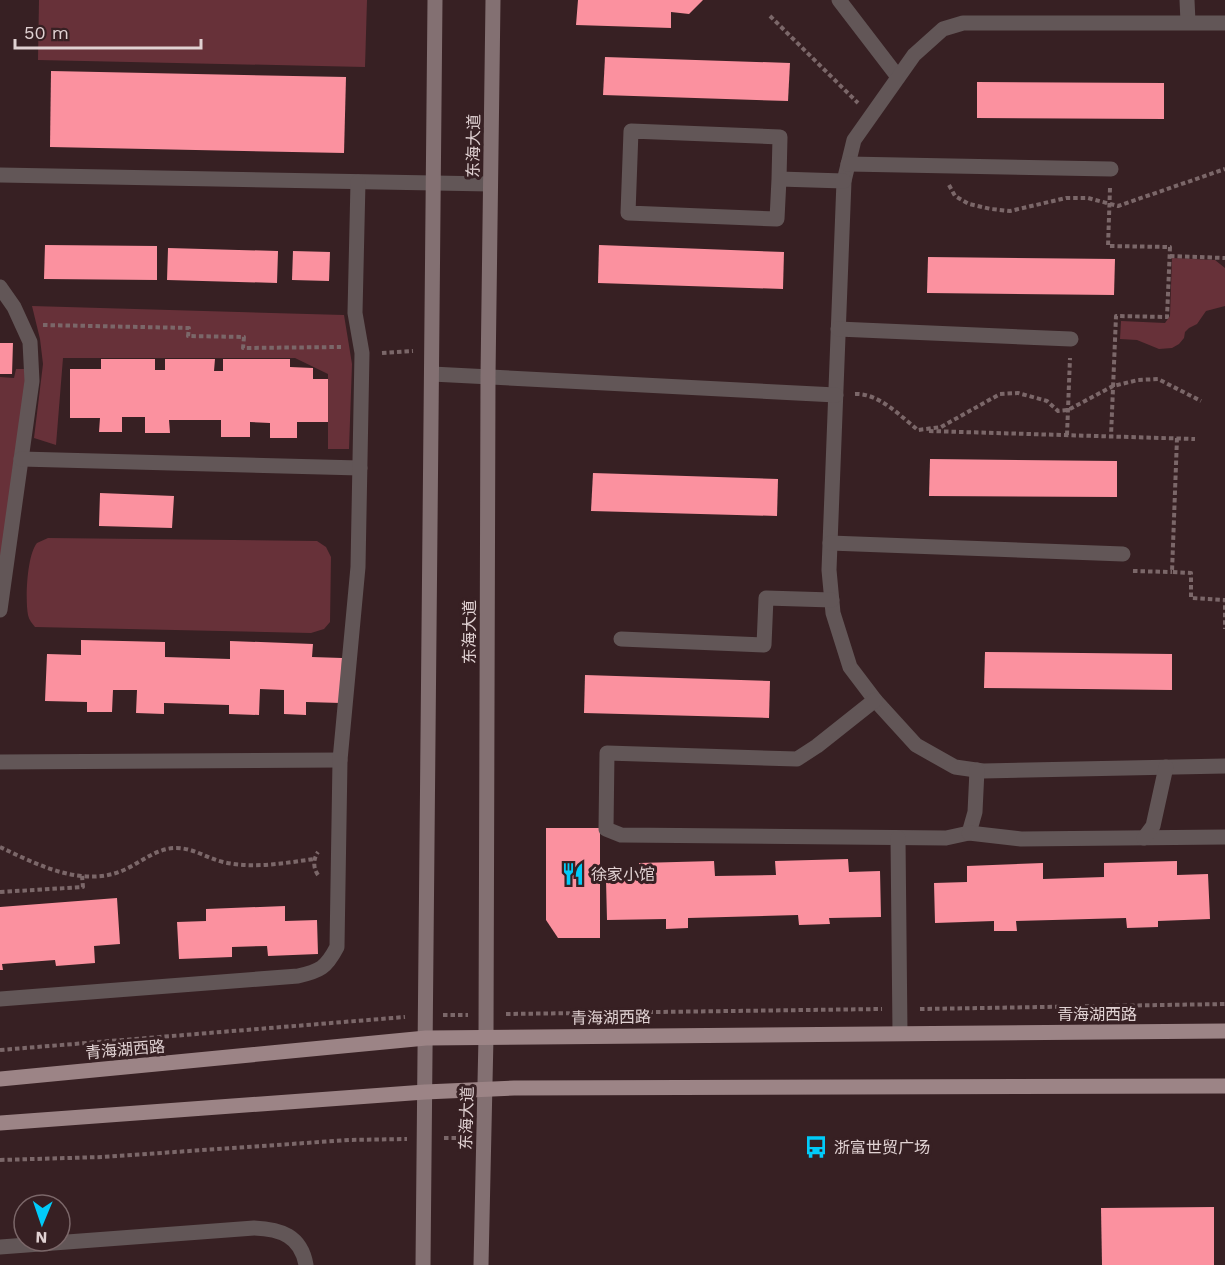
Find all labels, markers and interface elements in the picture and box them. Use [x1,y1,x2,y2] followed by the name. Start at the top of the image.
[15,12,201,50] scale bar
[24,22,69,43] text: 50 m
[463,114,484,178] street label: 东海大道
[460,600,479,664] street label: 东海大道
[560,861,586,887] restaurant icon: 徐家小馆
[591,865,655,884] place label: 徐家小馆
[1057,1005,1137,1024] street label: 青海湖西路
[571,1007,651,1028] street label: 青海湖西路
[84,1037,166,1062] street label: 青海湖西路
[456,1086,477,1150] street label: 东海大道
[803,1134,829,1160] bus stop icon: 浙富世贸广场
[834,1138,930,1157] place label: 浙富世贸广场
[12,1193,72,1253] north arrow
[35,1228,48,1247] text: N

